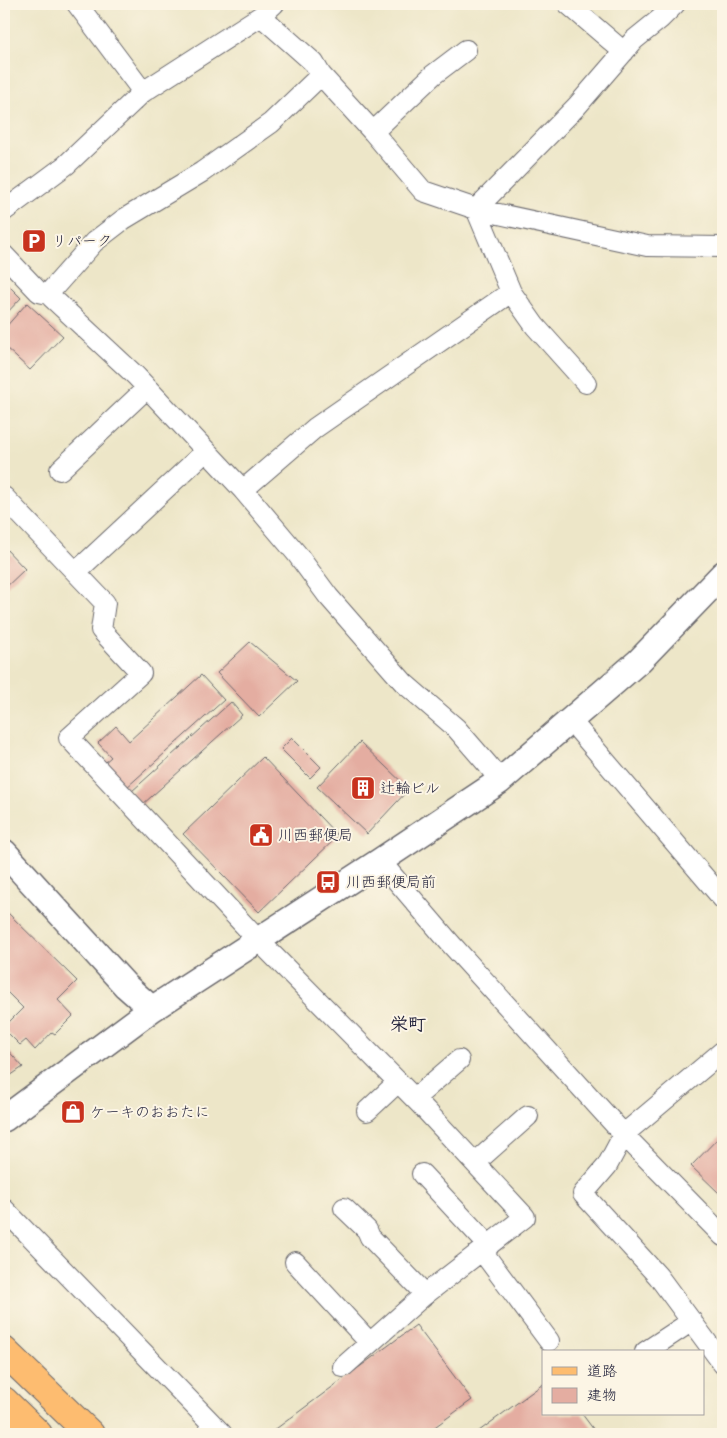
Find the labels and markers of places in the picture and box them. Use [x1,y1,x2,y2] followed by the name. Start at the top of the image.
[21,228,47,254] parking icon: リパーク
[52,231,112,251] place label: リパーク
[350,775,376,801] building icon: 辻輪ビル
[380,778,440,798] place label: 辻輪ビル
[248,822,274,848] public building icon: 川西郵便局
[278,825,353,845] place label: 川西郵便局
[315,869,341,895] bus stop icon: 川西郵便局前
[346,872,436,892] place label: 川西郵便局前
[60,1099,86,1125] shop icon: ケーキのおおたに
[90,1102,210,1122] place label: ケーキのおおたに

